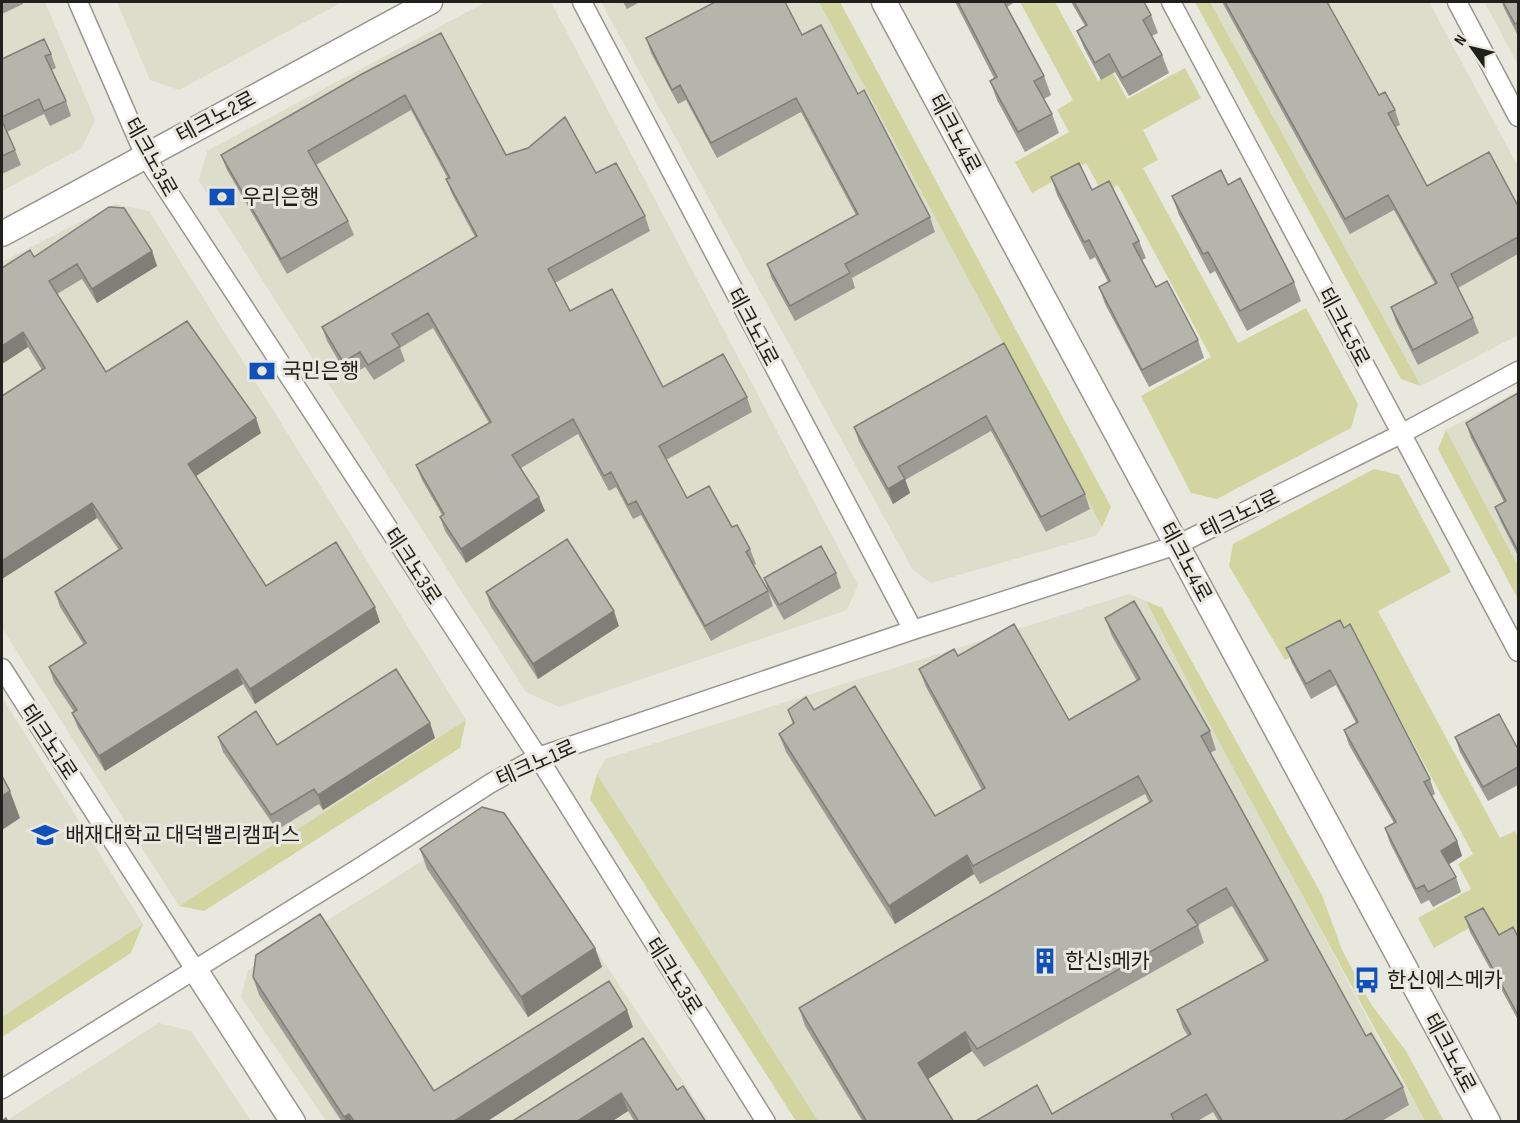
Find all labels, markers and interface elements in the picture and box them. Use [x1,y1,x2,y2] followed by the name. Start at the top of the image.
[1442,18,1502,78] north arrow
[1451,32,1471,49] text: N
[172,86,260,149] street label: 테크노2로
[923,90,986,178] street label: 테크노4로
[119,114,182,201] street label: 테크노3로
[207,182,237,212] bank icon: 우리은행
[242,185,319,210] place label: 우리은행
[722,284,783,370] street label: 테크노1로
[1312,284,1375,371] street label: 테크노5로
[247,356,277,386] bank icon: 국민은행
[282,359,359,384] place label: 국민은행
[1197,485,1284,544] street label: 테크노1로
[1154,518,1217,606] street label: 테크노4로
[379,523,447,609] street label: 테크노3로
[15,700,82,785] street label: 테크노1로
[492,735,580,792] street label: 테크노1로
[30,820,60,850] school or university icon: 배재대학교 대덕밸리캠퍼스
[65,823,300,848] place label: 배재대학교 대덕밸리캠퍼스
[640,933,707,1019] street label: 테크노3로
[1030,946,1060,976] building icon: 한신s메카
[1065,949,1150,974] place label: 한신s메카
[1352,965,1382,995] bus stop icon: 한신에스메카
[1387,968,1503,993] place label: 한신에스메카
[1418,1009,1481,1097] street label: 테크노4로

